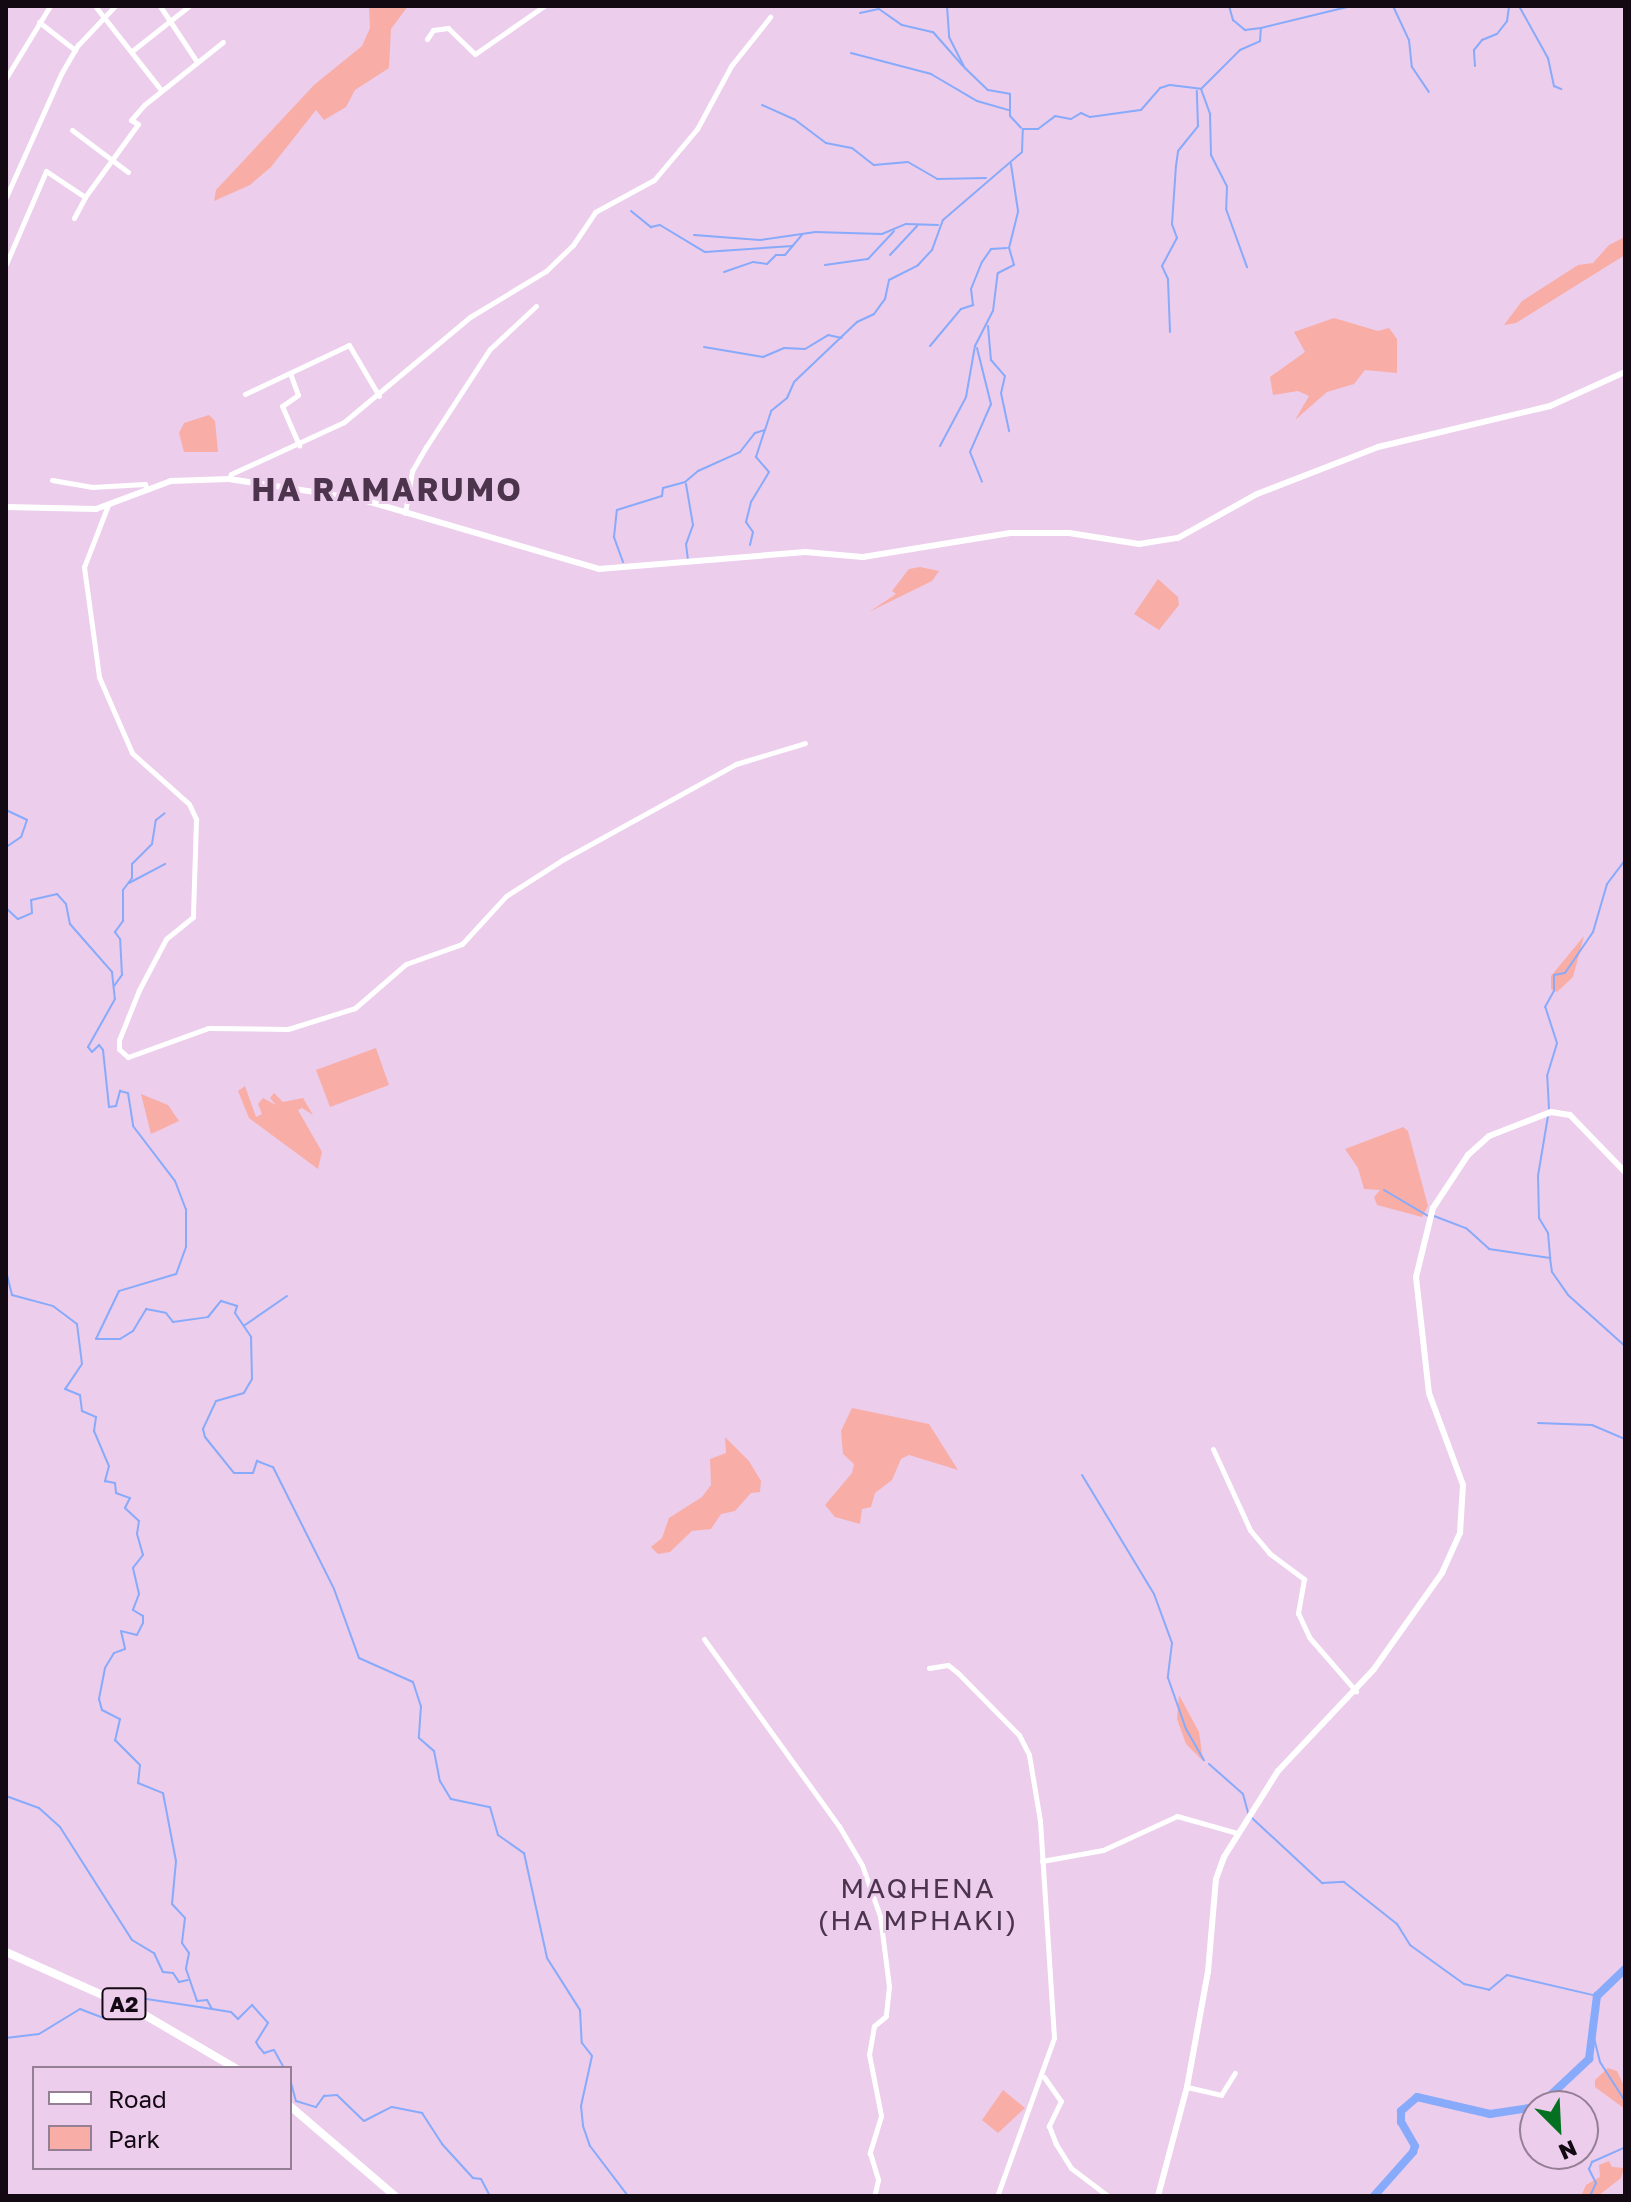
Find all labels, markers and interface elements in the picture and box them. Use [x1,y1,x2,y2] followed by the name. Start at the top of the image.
[251,470,523,508] district label: HA RAMARUMO
[818,1871,1018,1937] district label: MAQHENA (HA MPHAKI)
[100,1986,148,2022] road number: A2
[32,2066,292,2170] legend
[108,2084,167,2113] text: Road
[1519,2090,1599,2170] north arrow
[108,2124,160,2153] text: Park
[1555,2135,1581,2166] text: N

